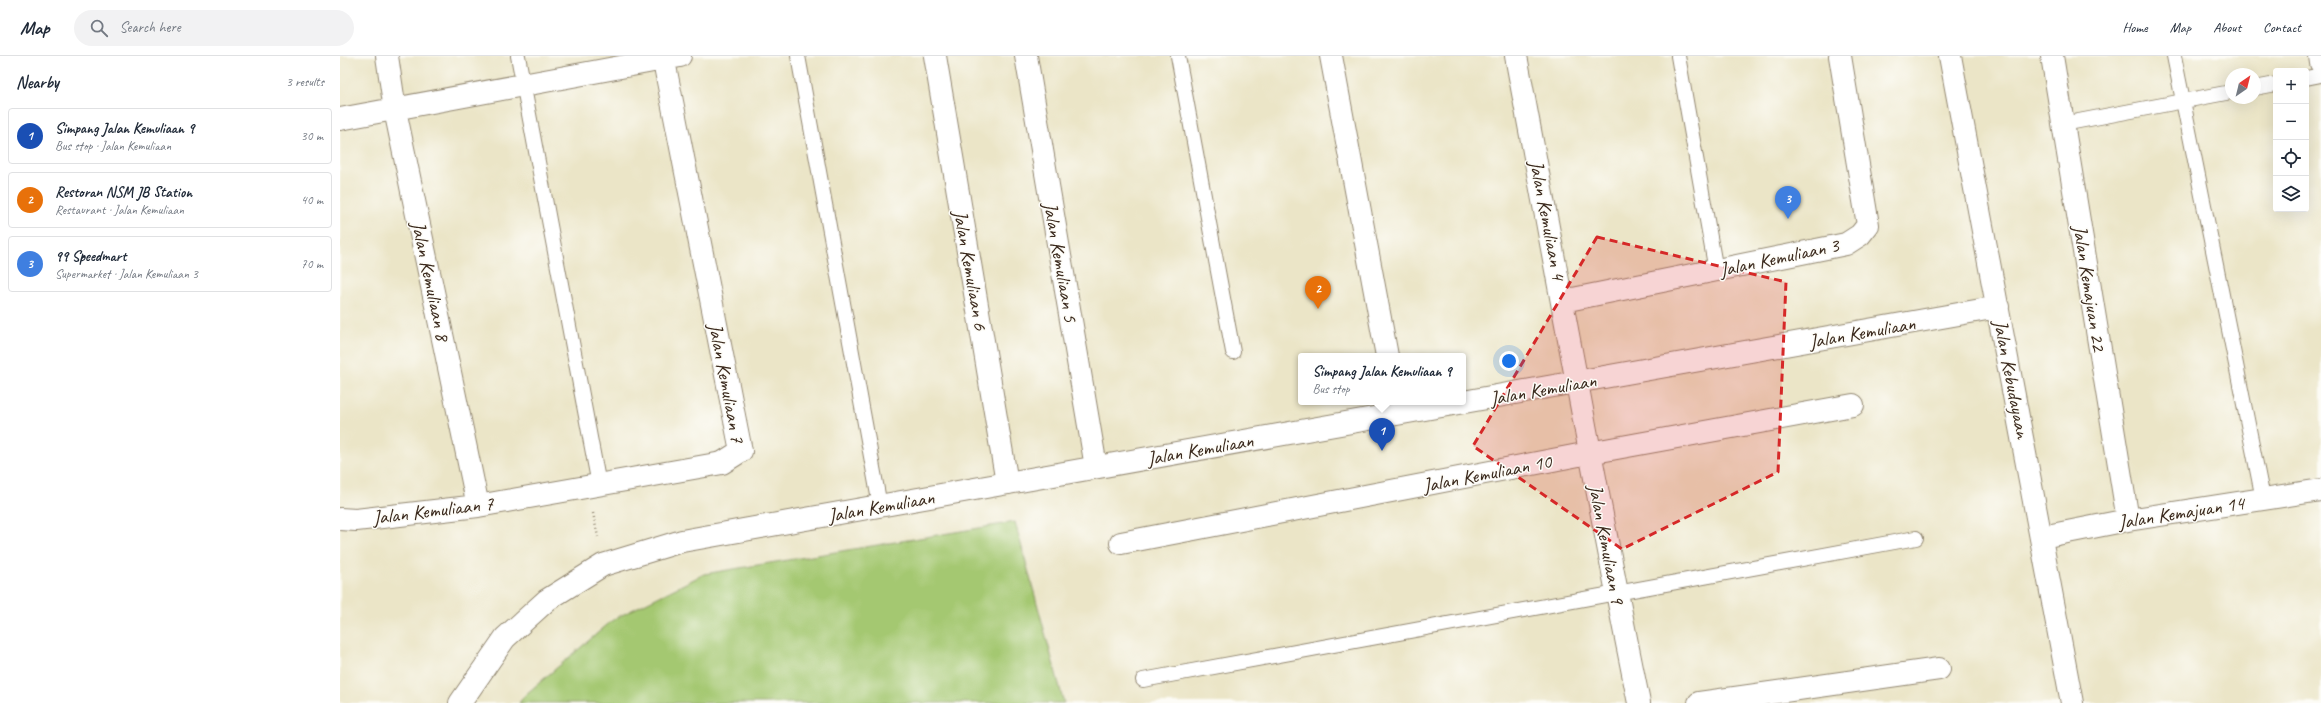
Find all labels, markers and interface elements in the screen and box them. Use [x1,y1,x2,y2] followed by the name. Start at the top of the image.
[74,10,354,46] search box
[20,16,50,40] text: Map
[88,17,110,39] icon: search
[120,18,181,37] text: Search here
[2122,19,2148,36] text: Home
[2170,19,2191,36] text: Map
[2213,19,2241,36] text: About
[2263,19,2301,36] text: Contact
[2225,68,2261,104] north arrow
[2273,68,2309,212] map controls
[2273,68,2309,104] button: +
[16,72,59,93] text: Nearby
[286,74,324,90] text: 3 results
[2273,104,2309,140] button: −
[55,119,194,138] text: Simpang Jalan Kemuliaan 9
[27,128,33,144] text: 1
[301,128,323,144] text: 30 m
[55,138,171,154] text: Bus stop · Jalan Kemuliaan
[2273,140,2309,176] button: locate
[1523,157,1572,284] street label: Jalan Kemuliaan 4
[2273,176,2309,212] button: layers
[55,183,192,202] text: Restoran NSM JB Station
[1775,186,1801,219] pin: 3
[27,192,33,208] text: 2
[301,192,323,208] text: 40 m
[1037,199,1084,325] street label: Jalan Kemuliaan 5
[55,202,184,218] text: Restaurant · Jalan Kemuliaan
[947,207,994,333] street label: Jalan Kemuliaan 6
[405,218,456,345] street label: Jalan Kemuliaan 8
[2067,222,2112,355] street label: Jalan Kemajuan 22
[1716,232,1843,283] street label: Jalan Kemuliaan 3
[55,247,126,266] text: 99 Speedmart
[27,256,33,272] text: 3
[301,256,323,272] text: 70 m
[55,266,198,282] text: Supermarket · Jalan Kemuliaan 3
[1305,276,1331,309] pin: 2
[1806,311,1918,354] street label: Jalan Kemuliaan
[1988,317,2035,442] street label: Jalan Kebudayaan
[702,320,751,446] street label: Jalan Kemuliaan 7
[1499,351,1519,371] your location
[1298,353,1466,405] popup
[1312,362,1452,381] text: Simpang Jalan Kemuliaan 9
[1487,368,1599,411] street label: Jalan Kemuliaan
[1312,381,1350,397] text: Bus stop
[1369,418,1395,451] pin: 1
[1144,428,1256,471] street label: Jalan Kemuliaan
[1420,448,1555,498] street label: Jalan Kemuliaan 10
[1582,481,1631,608] street label: Jalan Kemuliaan 9
[825,485,937,528] street label: Jalan Kemuliaan
[2115,490,2248,535] street label: Jalan Kemajuan 14
[370,491,496,530] street label: Jalan Kemuliaan 7

